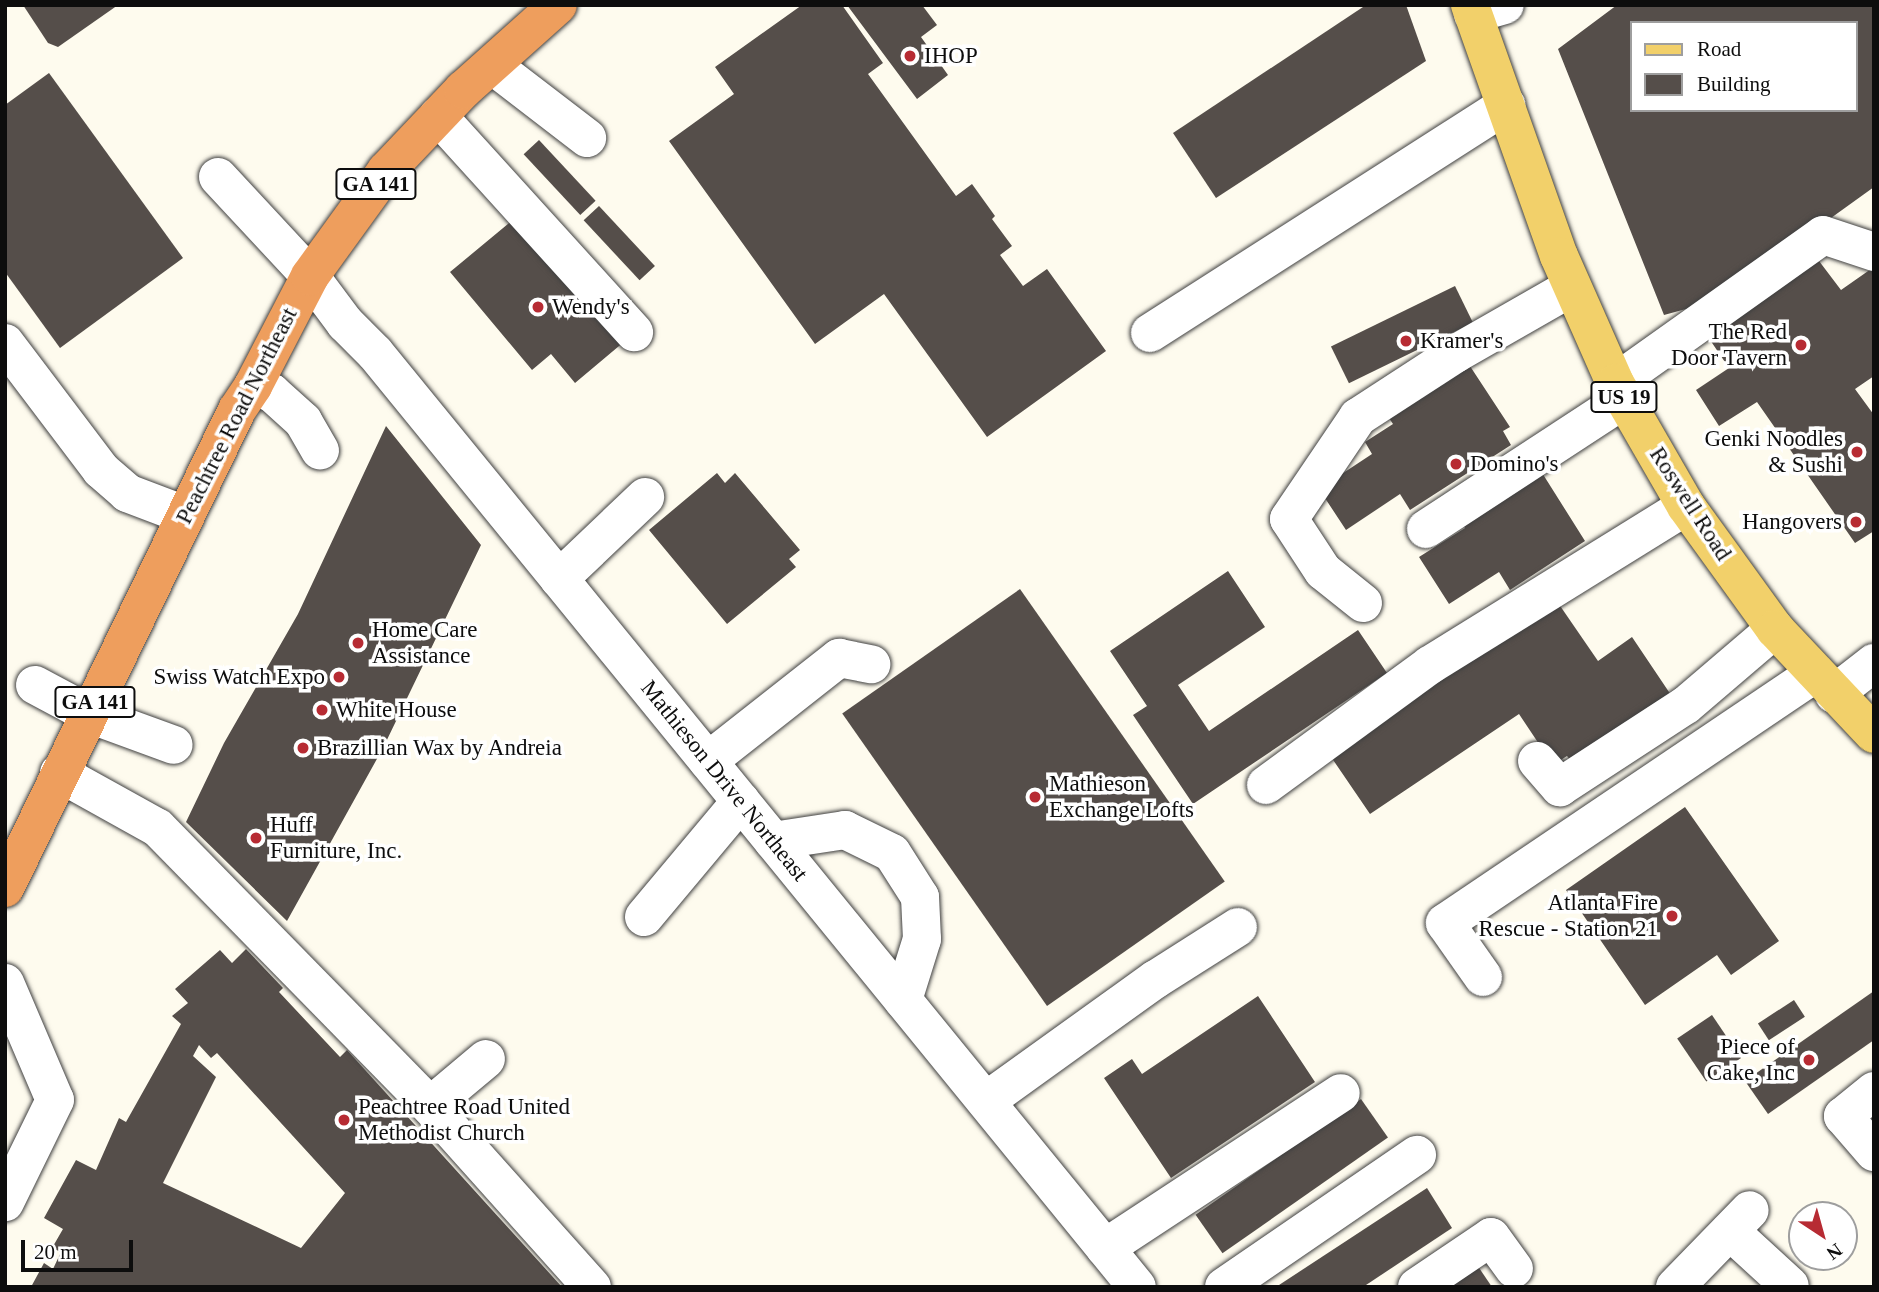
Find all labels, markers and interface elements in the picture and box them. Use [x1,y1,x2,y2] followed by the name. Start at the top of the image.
[1630,21,1858,112] legend
[1697,37,1741,61] text: Road
[924,42,978,70] place label: IHOP
[902,48,918,64] marker: IHOP
[1697,72,1771,96] text: Building
[334,166,418,202] road number: GA 141
[552,293,630,321] place label: Wendy's
[530,299,546,315] marker: Wendy's
[170,303,304,529] street label: Peachtree Road Northeast
[1670,318,1787,372] place label: The Red Door Tavern
[1420,327,1503,355] place label: Kramer's
[1398,333,1414,349] marker: Kramer's
[1793,337,1809,353] marker: The Red Door Tavern
[1589,380,1659,414] road number: US 19
[1704,425,1843,479] place label: Genki Noodles & Sushi
[1643,442,1737,566] street label: Roswell Road
[1849,444,1865,460] marker: Genki Noodles & Sushi
[1470,450,1558,478] place label: Domino's
[1448,456,1464,472] marker: Domino's
[1742,508,1842,536] place label: Hangovers
[1848,514,1864,530] marker: Hangovers
[372,616,477,670] place label: Home Care Assistance
[350,635,366,651] marker: Home Care Assistance
[153,663,325,691] place label: Swiss Watch Expo
[331,669,347,685] marker: Swiss Watch Expo
[634,675,814,887] street label: Mathieson Drive Northeast
[53,684,137,720] road number: GA 141
[336,696,457,724] place label: White House
[314,702,330,718] marker: White House
[317,734,564,762] place label: Brazillian Wax by Andreia
[295,740,311,756] marker: Brazillian Wax by Andreia
[1049,770,1194,824] place label: Mathieson Exchange Lofts
[1027,789,1043,805] marker: Mathieson Exchange Lofts
[270,811,402,865] place label: Huff Furniture, Inc.
[248,830,264,846] marker: Huff Furniture, Inc.
[1479,889,1658,943] place label: Atlanta Fire Rescue - Station 21
[1664,908,1680,924] marker: Atlanta Fire Rescue - Station 21
[1707,1033,1795,1087] place label: Piece of Cake, Inc
[1801,1052,1817,1068] marker: Piece of Cake, Inc
[358,1093,570,1147] place label: Peachtree Road United Methodist Church
[336,1112,352,1128] marker: Peachtree Road United Methodist Church
[1788,1201,1858,1271] north arrow
[24,1226,136,1270] scale bar
[1823,1239,1846,1264] text: N
[34,1240,77,1264] text: 20 m

